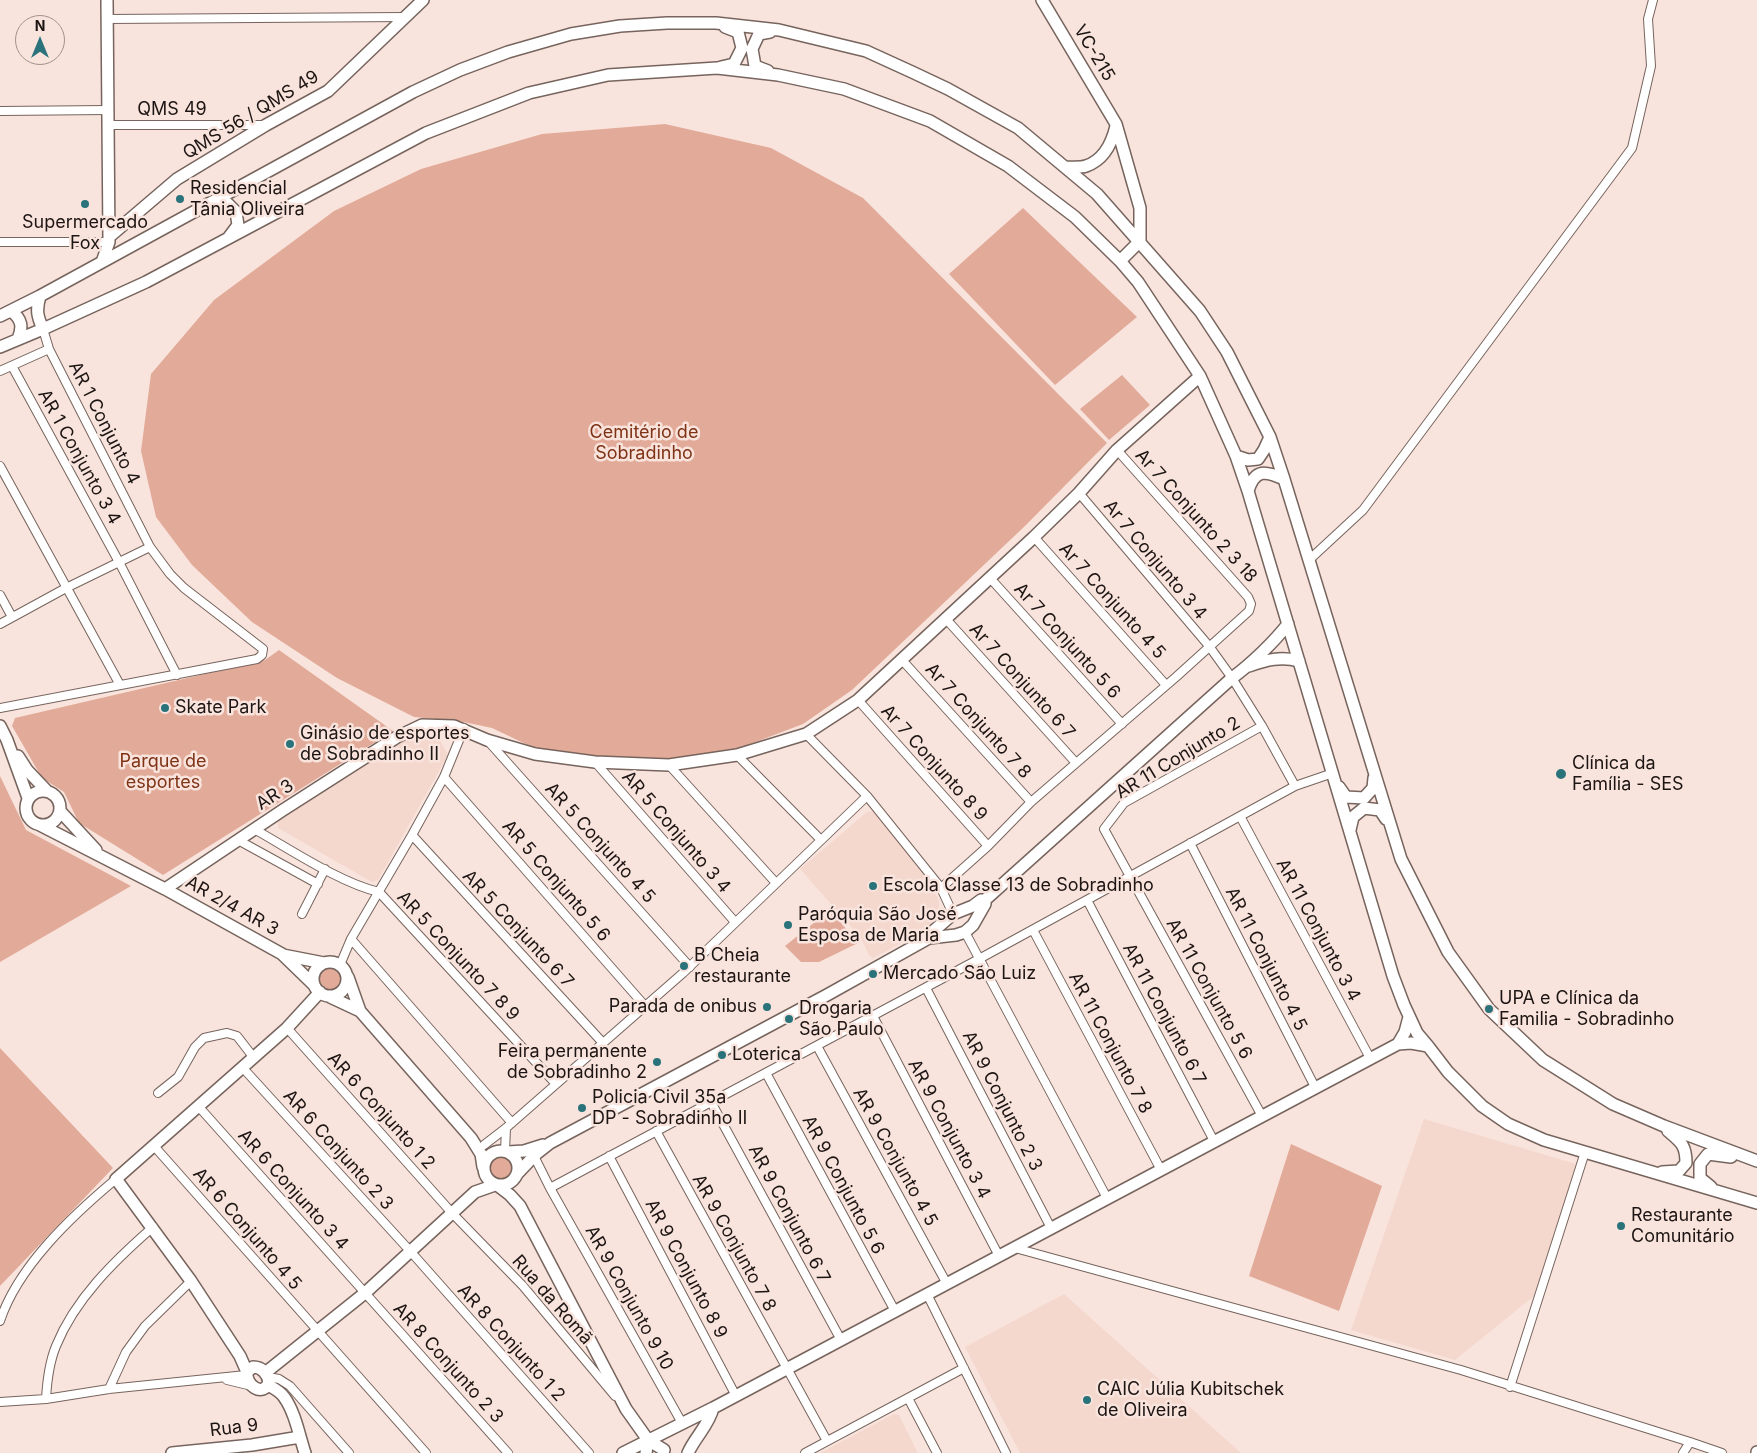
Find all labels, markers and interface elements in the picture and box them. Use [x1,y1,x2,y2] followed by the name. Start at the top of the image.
[15,15,65,65] north arrow
[35,17,45,34] text: N
[1069,21,1119,85] street label: VC-215
[179,66,323,164] street label: QMS 56 / QMS 49
[137,99,207,121] street label: QMS 49
[190,178,305,220] place label: Residencial Tânia Oliveira
[174,193,186,205] marker: Residencial Tânia Oliveira
[79,198,91,210] marker: Supermercado Fox
[22,212,148,254] place label: Supermercado Fox
[64,358,144,488] street label: AR 1 Conjunto 4
[33,386,125,528] street label: AR 1 Conjunto 3 4
[590,422,698,464] park label: Cemitério de Sobradinho
[1130,445,1262,587] street label: Ar 7 Conjunto 2 3 18
[1099,496,1211,624] street label: Ar 7 Conjunto 3 4
[1054,538,1170,664] street label: Ar 7 Conjunto 4 5
[1009,579,1125,703] street label: Ar 7 Conjunto 5 6
[965,619,1079,743] street label: Ar 7 Conjunto 6 7
[921,659,1035,783] street label: Ar 7 Conjunto 7 8
[175,697,266,719] place label: Skate Park
[876,701,992,825] street label: Ar 7 Conjunto 8 9
[159,702,171,714] marker: Skate Park
[1112,712,1244,804] street label: AR 11 Conjunto 2
[300,723,469,766] place label: Ginásio de esportes de Sobradinho II
[284,738,296,750] marker: Ginásio de esportes de Sobradinho II
[120,751,206,794] park label: Parque de esportes
[1572,753,1684,796] place label: Clínica da Família - SES
[617,767,735,897] street label: AR 5 Conjunto 3 4
[1554,767,1568,781] marker: Clínica da Família - SES
[252,775,298,815] street label: AR 3
[540,778,660,908] street label: AR 5 Conjunto 4 5
[497,816,615,946] street label: AR 5 Conjunto 5 6
[1271,855,1365,1005] street label: AR 11 Conjunto 3 4
[458,866,578,992] street label: AR 5 Conjunto 6 7
[182,871,282,941] street label: AR 2/4 AR 3
[883,875,1154,897] place label: Escola Classe 13 de Sobradinho
[867,880,879,892] marker: Escola Classe 13 de Sobradinho
[1220,884,1312,1034] street label: AR 11 Conjunto 4 5
[392,887,524,1025] street label: AR 5 Conjunto 7 8 9
[798,904,957,946] place label: Paróquia São José Esposa de Maria
[1161,915,1257,1063] street label: AR 11 Conjunto 5 6
[782,919,794,931] marker: Paróquia São José Esposa de Maria
[1118,940,1210,1088] street label: AR 11 Conjunto 6 7
[694,945,791,988] place label: B Cheia restaurante
[678,960,690,972] marker: B Cheia restaurante
[883,963,1036,985] place label: Mercado São Luiz
[867,968,879,980] marker: Mercado São Luiz
[1064,969,1156,1117] street label: AR 11 Conjunto 7 8
[1499,988,1674,1030] place label: UPA e Clínica da Familia - Sobradinho
[609,996,757,1018] place label: Parada de onibus
[799,998,884,1040] place label: Drogaria São Paulo
[761,1001,773,1013] marker: Parada de onibus
[1483,1003,1495,1015] marker: UPA e Clínica da Familia - Sobradinho
[783,1013,795,1025] marker: Drogaria São Paulo
[957,1027,1047,1175] street label: AR 9 Conjunto 2 3
[498,1041,647,1084] place label: Feira permanente de Sobradinho 2
[732,1044,801,1066] place label: Loterica
[323,1048,439,1174] street label: AR 6 Conjunto 1 2
[716,1049,728,1061] marker: Loterica
[651,1056,663,1068] marker: Feira permanente de Sobradinho 2
[903,1056,995,1202] street label: AR 9 Conjunto 3 4
[848,1084,942,1230] street label: AR 9 Conjunto 4 5
[278,1085,398,1215] street label: AR 6 Conjunto 2 3
[592,1087,747,1130] place label: Policia Civil 35a DP - Sobradinho II
[576,1102,588,1114] marker: Policia Civil 35a DP - Sobradinho II
[797,1112,889,1258] street label: AR 9 Conjunto 5 6
[233,1125,353,1255] street label: AR 6 Conjunto 3 4
[743,1141,835,1287] street label: AR 9 Conjunto 6 7
[188,1164,306,1294] street label: AR 6 Conjunto 4 5
[687,1171,781,1315] street label: AR 9 Conjunto 7 8
[640,1196,732,1342] street label: AR 9 Conjunto 8 9
[1631,1205,1735,1248] place label: Restaurante Comunitário
[1615,1220,1627,1232] marker: Restaurante Comunitário
[580,1222,678,1374] street label: AR 9 Conjunto 9 10
[507,1251,597,1349] street label: Rua da Romã
[453,1280,569,1406] street label: AR 8 Conjunto 1 2
[388,1298,508,1428] street label: AR 8 Conjunto 2 3
[1097,1379,1284,1422] place label: CAIC Júlia Kubitschek de Oliveira
[1081,1394,1093,1406] marker: CAIC Júlia Kubitschek de Oliveira
[209,1414,259,1442] street label: Rua 9

